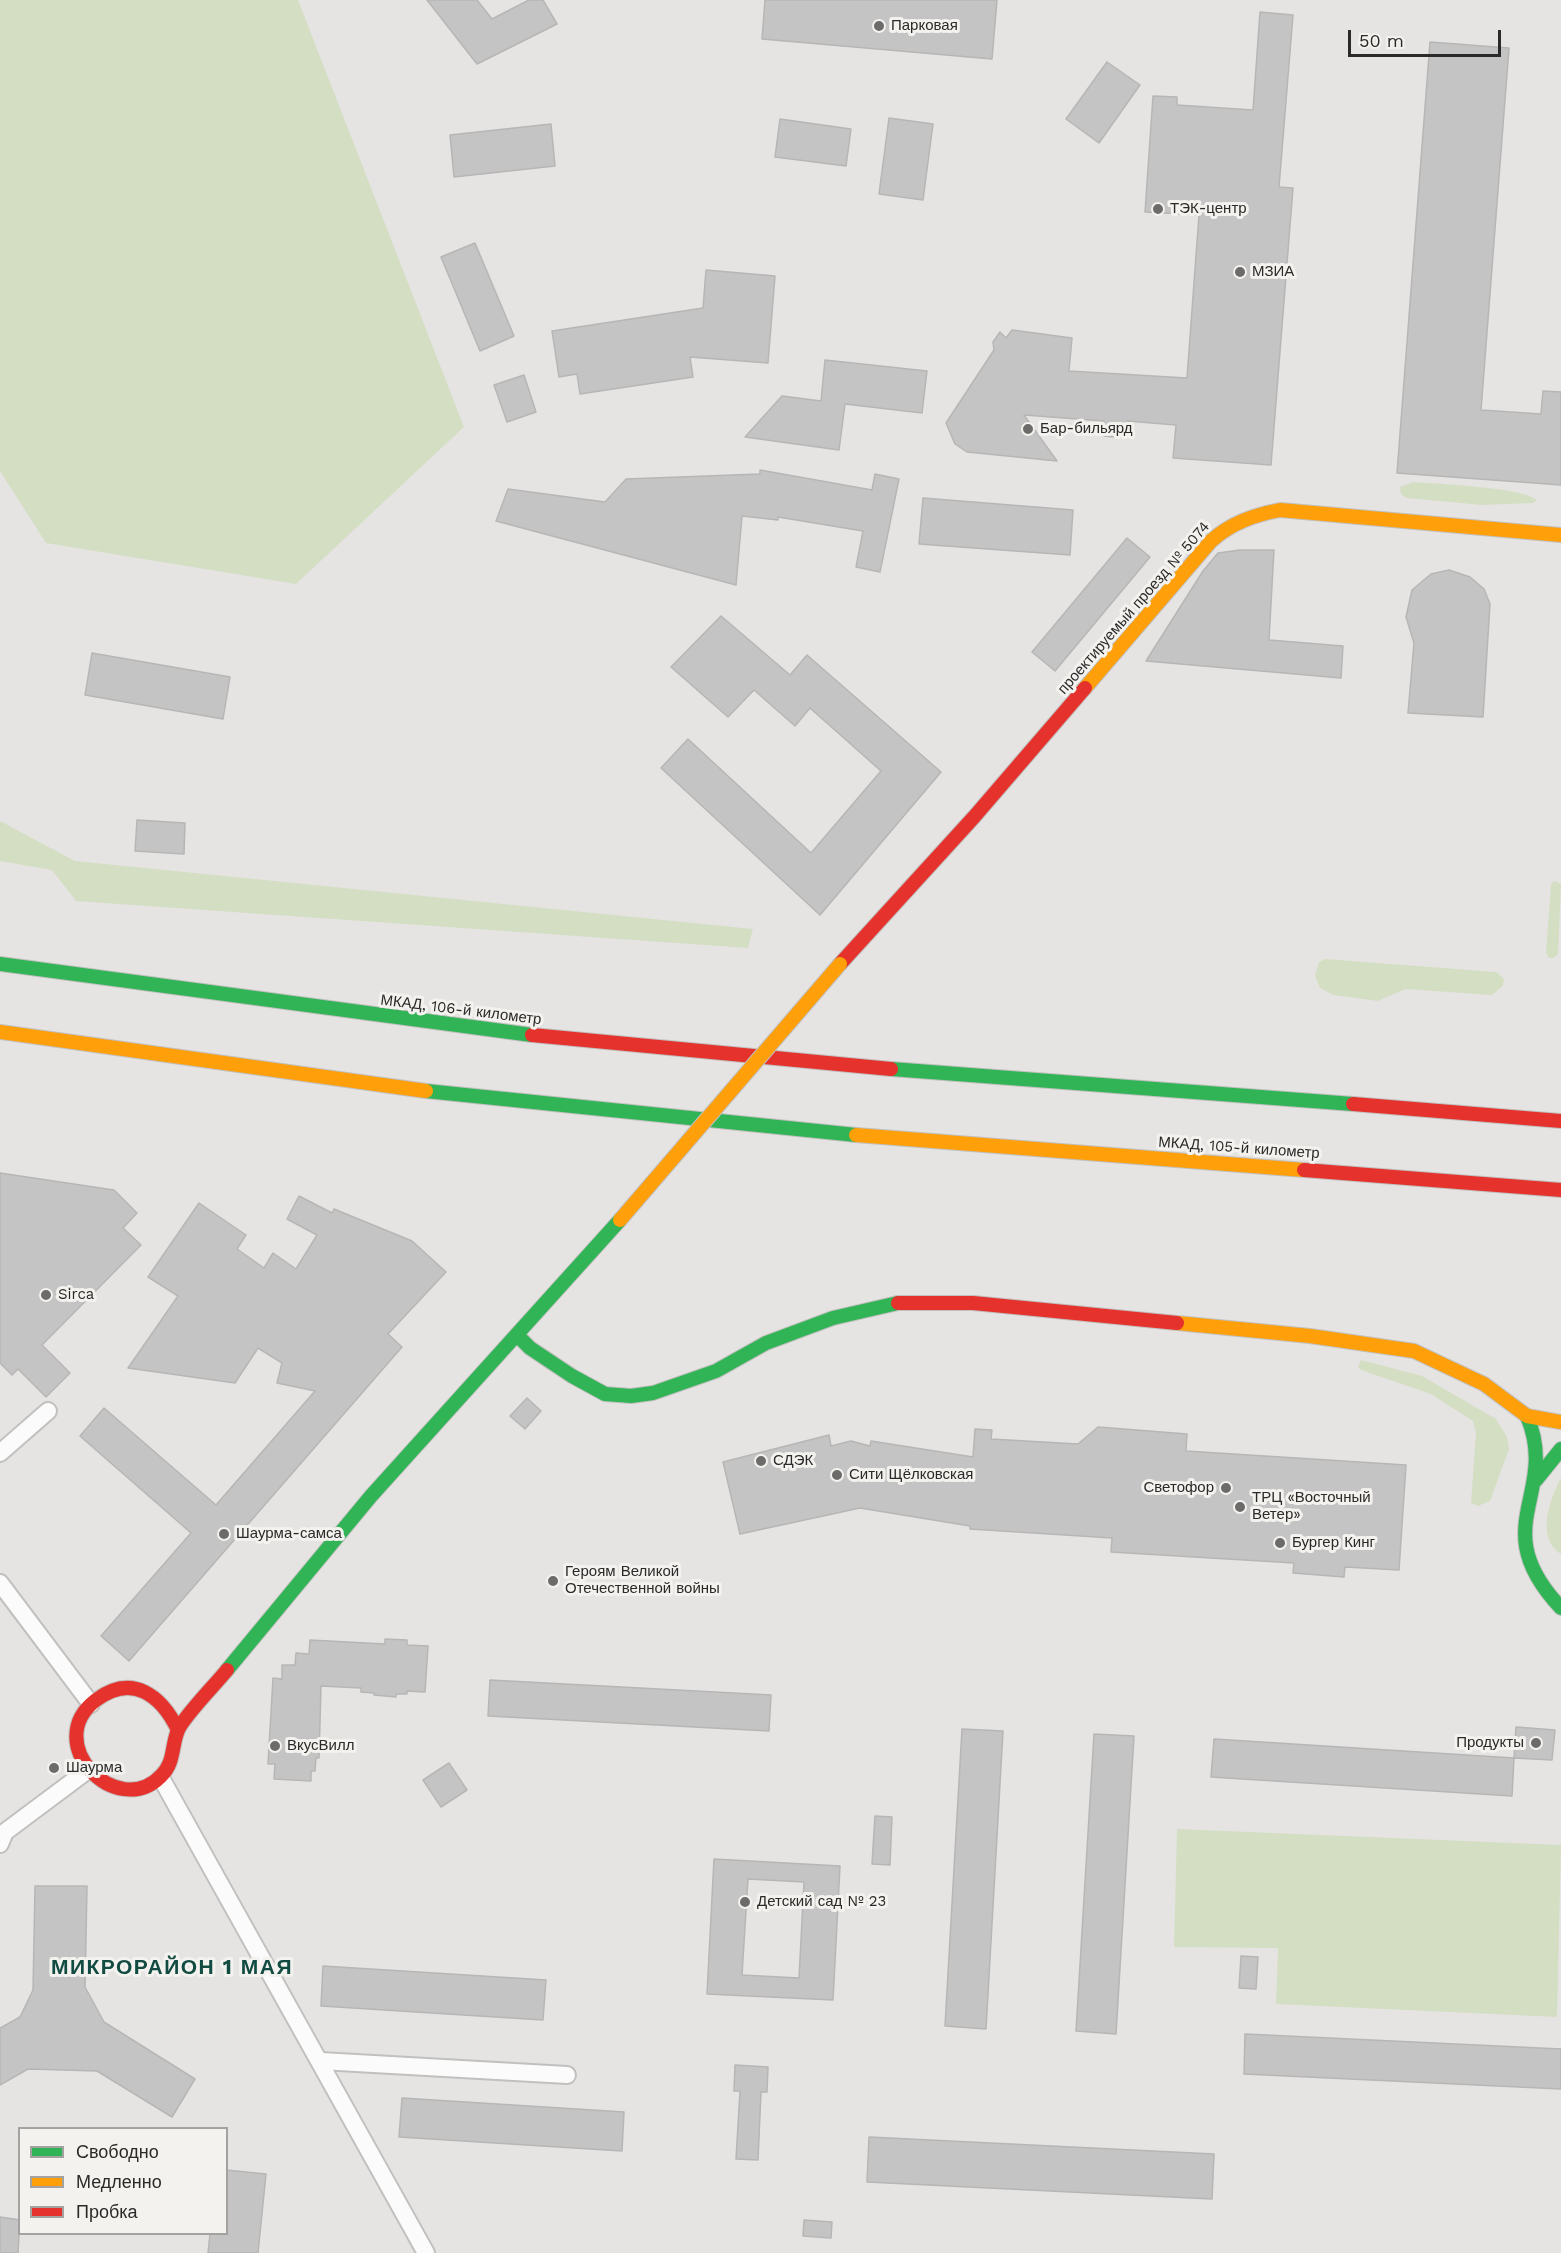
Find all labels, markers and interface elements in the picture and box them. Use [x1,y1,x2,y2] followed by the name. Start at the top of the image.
[891,17,958,35] place label: Парковая
[1351,18,1504,56] scale bar
[872,19,886,33] marker: Парковая
[1359,30,1404,51] text: 50 m
[1170,200,1247,218] place label: ТЭК-центр
[1151,202,1165,216] marker: ТЭК-центр
[1252,263,1294,281] place label: МЗИА
[1233,265,1247,279] marker: МЗИА
[1040,420,1133,438] place label: Бар-бильярд
[1021,422,1035,436] marker: Бар-бильярд
[1054,518,1214,698] street label: проектируемый проезд № 5074
[379,991,543,1029] street label: МКАД, 106-й километр
[1158,1133,1320,1163] street label: МКАД, 105-й километр
[58,1286,94,1304] place label: Sirca
[39,1288,53,1302] marker: Sirca
[773,1452,813,1470] place label: СДЭК
[754,1454,768,1468] marker: СДЭК
[849,1466,973,1484] place label: Сити Щёлковская
[830,1468,844,1482] marker: Сити Щёлковская
[1143,1479,1214,1497] place label: Светофор
[1219,1481,1233,1495] marker: Светофор
[1252,1489,1371,1524] place label: ТРЦ «Восточный Ветер»
[1233,1500,1247,1514] marker: ТРЦ «Восточный Ветер»
[236,1525,342,1543] place label: Шаурма-самса
[217,1527,231,1541] marker: Шаурма-самса
[1292,1534,1375,1552] place label: Бургер Кинг
[1273,1536,1287,1550] marker: Бургер Кинг
[565,1563,720,1598] place label: Героям Великой Отечественной войны
[546,1574,560,1588] marker: Героям Великой Отечественной войны
[1456,1734,1524,1752] place label: Продукты
[1529,1736,1543,1750] marker: Продукты
[287,1737,354,1755] place label: ВкусВилл
[268,1739,282,1753] marker: ВкусВилл
[66,1759,122,1777] place label: Шаурма
[47,1761,61,1775] marker: Шаурма
[757,1893,886,1911] place label: Детский сад № 23
[738,1895,752,1909] marker: Детский сад № 23
[51,1955,293,1981] district label: МИКРОРАЙОН 1 МАЯ
[18,2127,228,2235] legend
[76,2141,159,2162] text: Свободно
[76,2171,162,2192] text: Медленно
[76,2201,138,2222] text: Пробка

